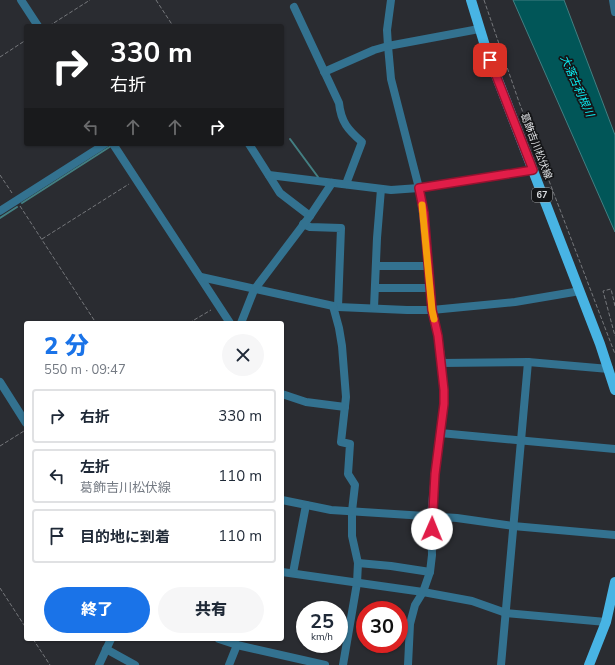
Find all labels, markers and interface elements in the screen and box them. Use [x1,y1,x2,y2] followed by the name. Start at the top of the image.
[110,34,193,72] text: 330 m
[44,40,96,92] icon: right
[473,43,507,77] pin
[479,49,501,71] icon: arrive
[557,53,598,120] water label: 大落古利根川
[110,73,146,97] text: 右折
[517,111,555,181] street label: 葛飾吉川松伏線
[80,116,102,138] icon: left
[122,116,144,138] icon: ahead
[164,116,186,138] icon: ahead
[206,116,228,138] icon: right
[532,188,552,202] road number: 67
[44,330,89,362] text: 2 分
[222,334,264,376] button: close
[44,361,126,379] text: 550 m · 09:47
[46,405,68,427] icon: right
[218,406,262,426] text: 330 m
[80,407,110,427] text: 右折
[80,457,110,477] text: 左折
[46,465,68,487] icon: left
[218,466,262,486] text: 110 m
[80,479,171,497] text: 葛飾吉川松伏線
[411,508,453,550] position arrow
[46,525,68,547] icon: arrive
[218,526,262,546] text: 110 m
[80,527,170,547] text: 目的地に到着
[44,587,150,633] button: 終了
[158,587,264,633] button: 共有
[356,601,408,653] speed limit sign: 30
[310,608,334,635] text: 25
[311,630,333,644] text: km/h

